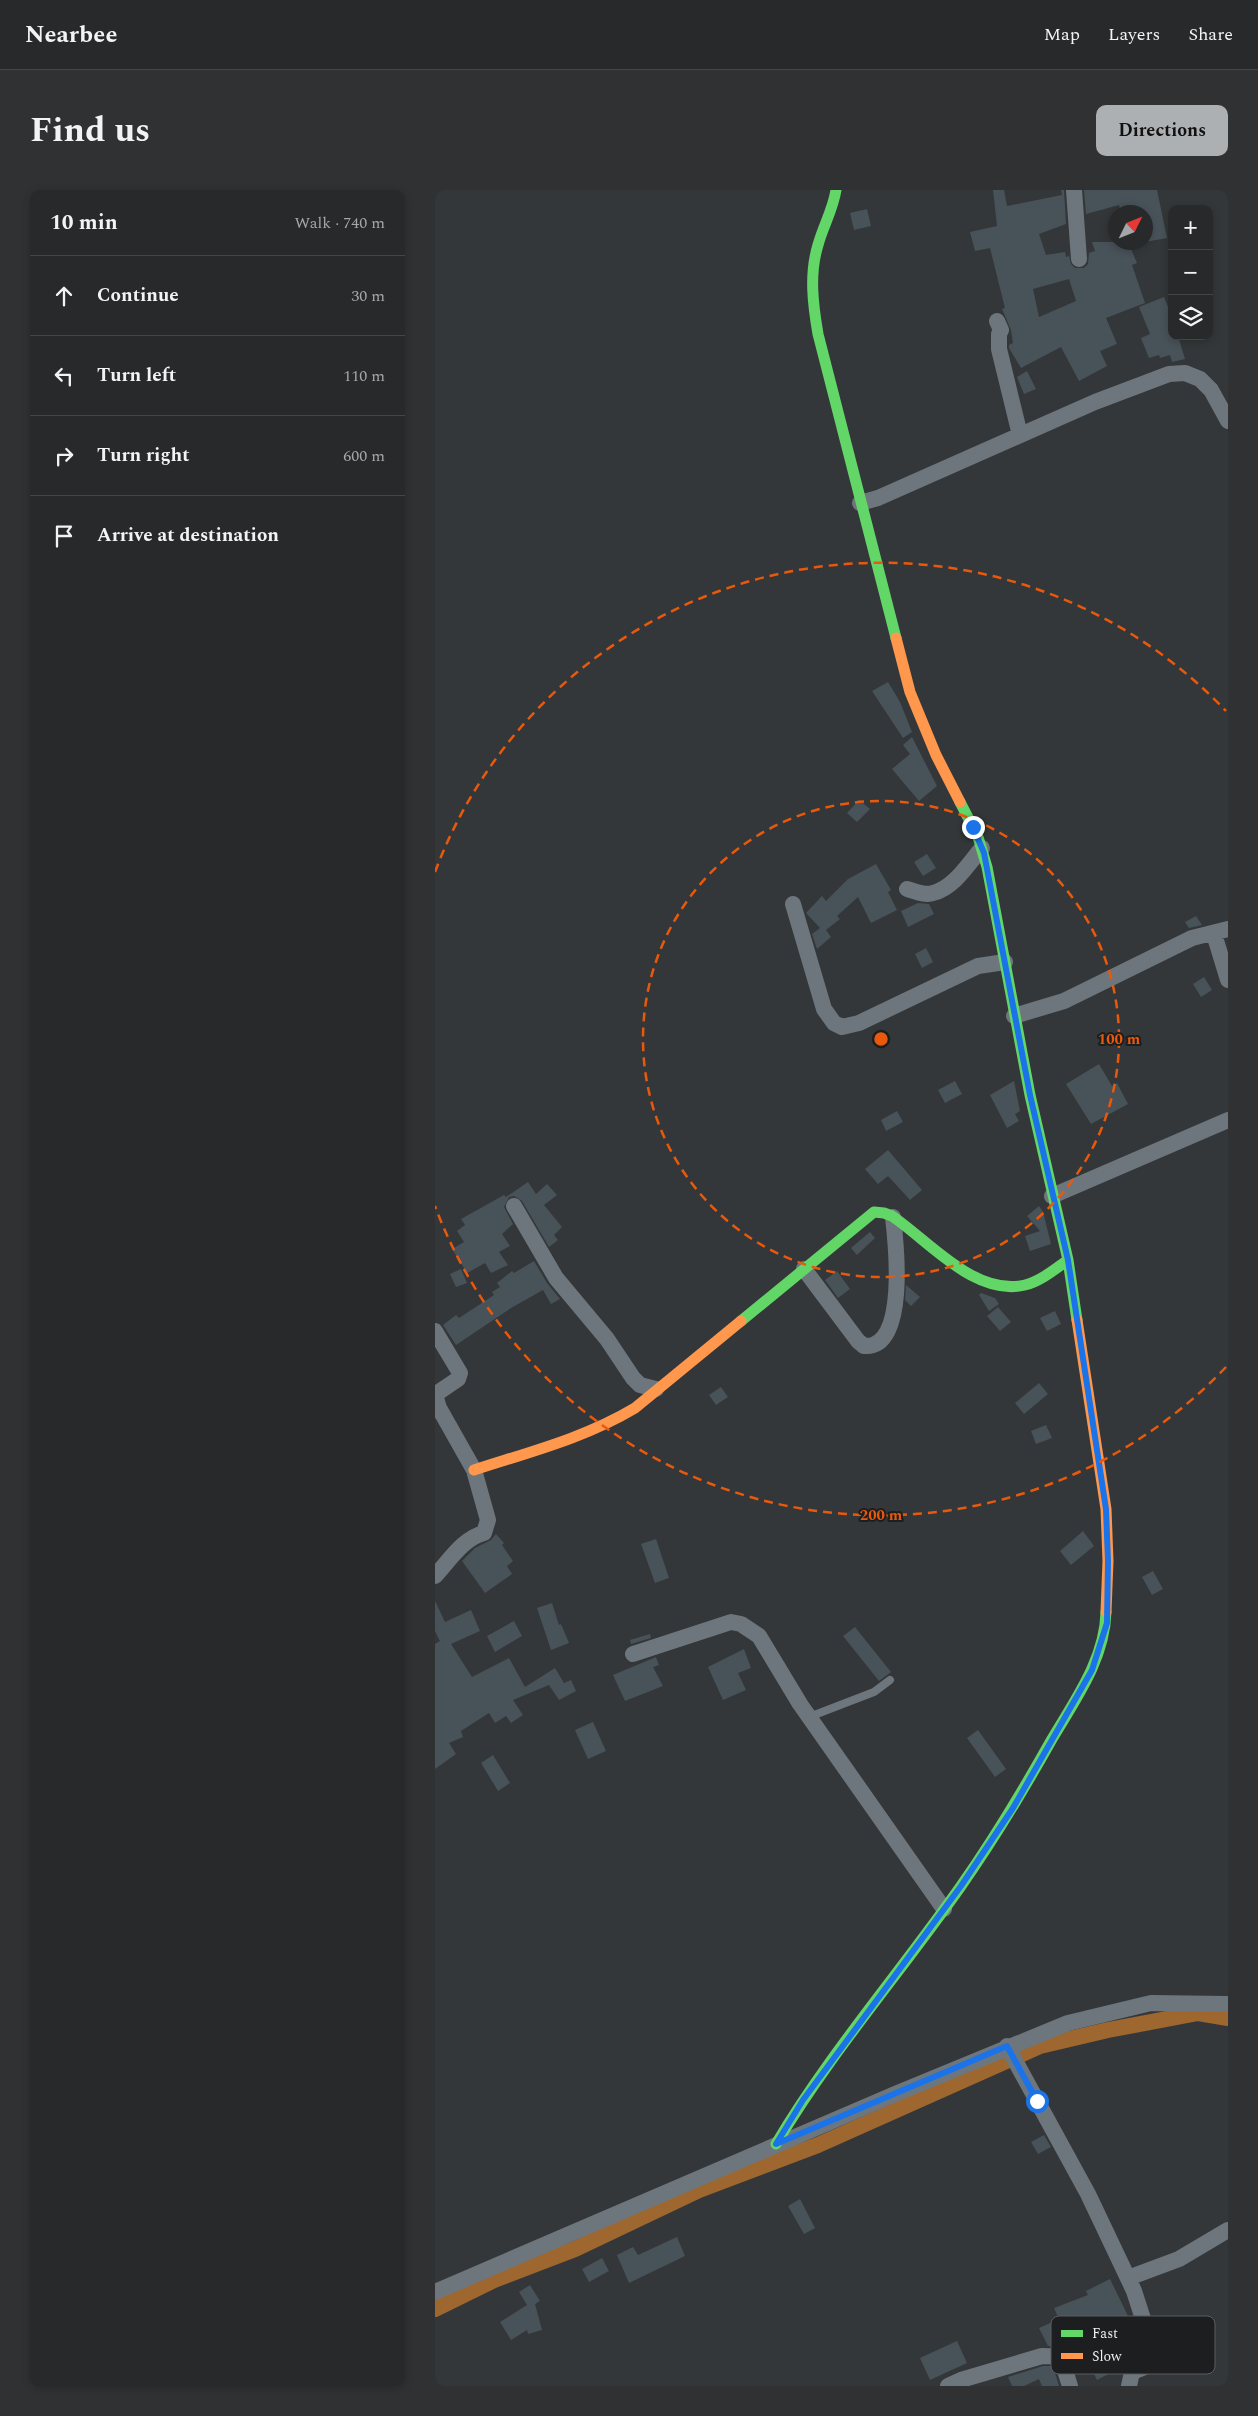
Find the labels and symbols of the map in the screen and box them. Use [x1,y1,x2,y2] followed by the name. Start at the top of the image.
[1108,205,1153,250] north arrow
[962,816,985,839] route end
[1098,1028,1141,1051] text: 100 m
[872,1030,890,1048] centre of rings
[860,1504,903,1527] text: 200 m
[1026,2090,1049,2113] route start
[1051,2316,1215,2374] legend
[1092,2323,1118,2344] text: Fast
[1092,2346,1122,2367] text: Slow

